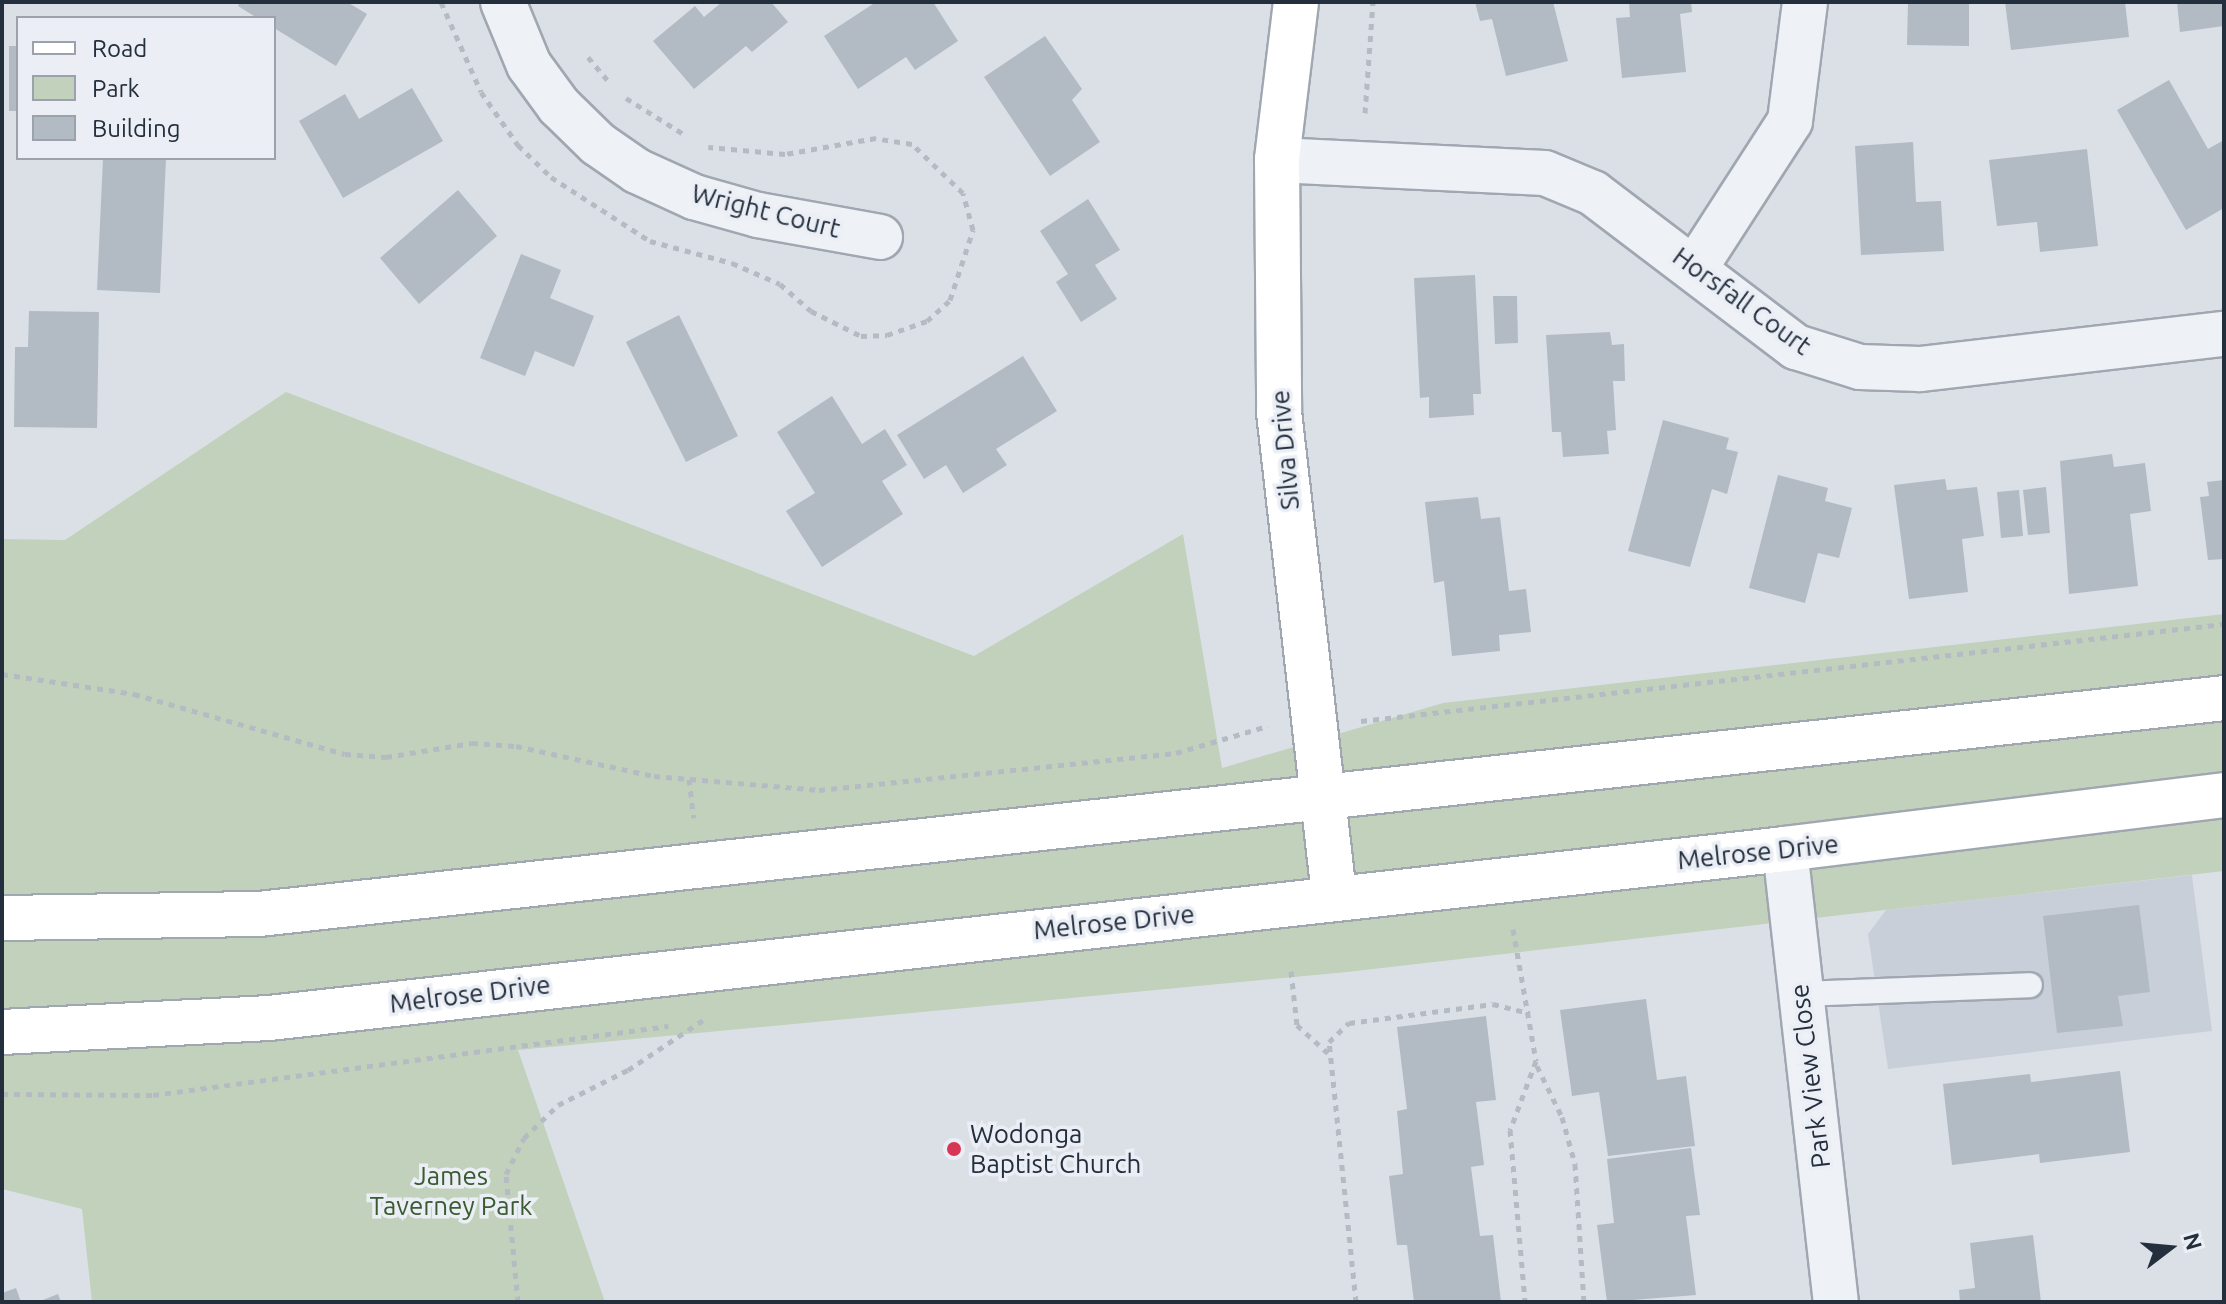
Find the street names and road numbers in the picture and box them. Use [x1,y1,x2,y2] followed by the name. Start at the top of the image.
[689,177,843,245] street label: Wright Court
[1667,240,1817,362] street label: Horsfall Court
[1264,389,1306,511] street label: Silva Drive
[1676,828,1840,876] street label: Melrose Drive
[1032,898,1196,946] street label: Melrose Drive
[388,969,552,1019] street label: Melrose Drive
[1783,982,1837,1170] street label: Park View Close

